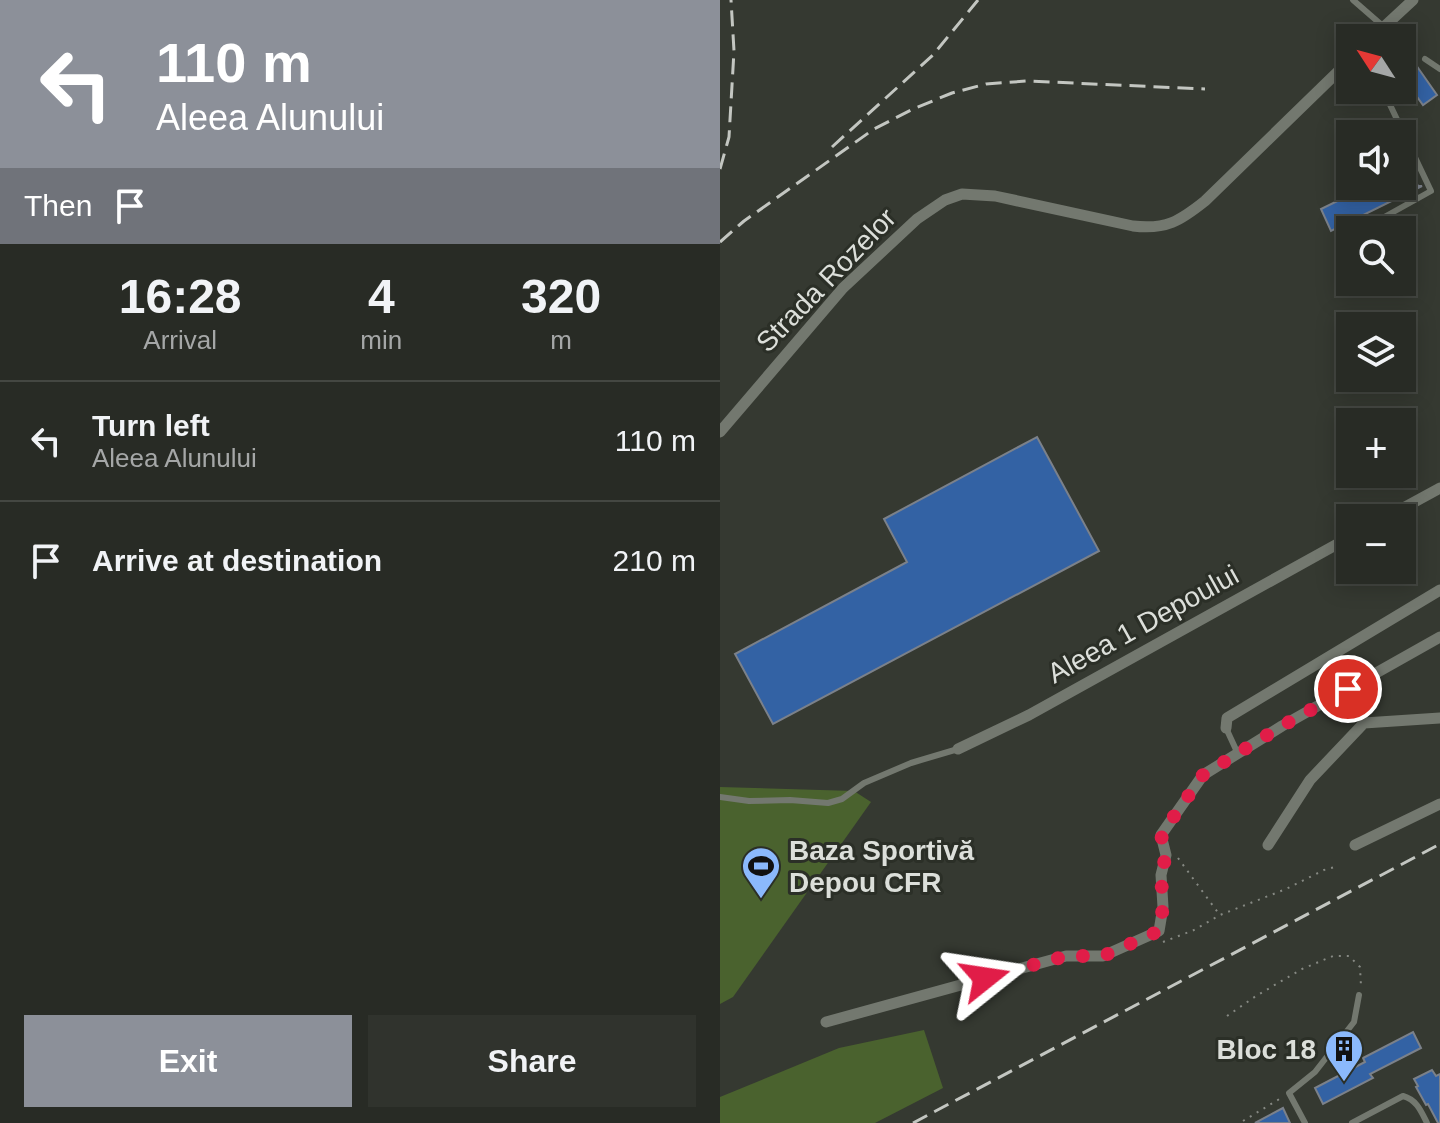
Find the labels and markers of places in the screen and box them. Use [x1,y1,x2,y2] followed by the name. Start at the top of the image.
[1314,655,1382,723] pin
[789,835,975,898] place label: Baza Sportivă Depou CFR
[740,845,782,900] sports icon: Baza Sportivă Depou CFR
[1323,1028,1365,1083] building icon: Bloc 18
[1216,1034,1316,1065] place label: Bloc 18

